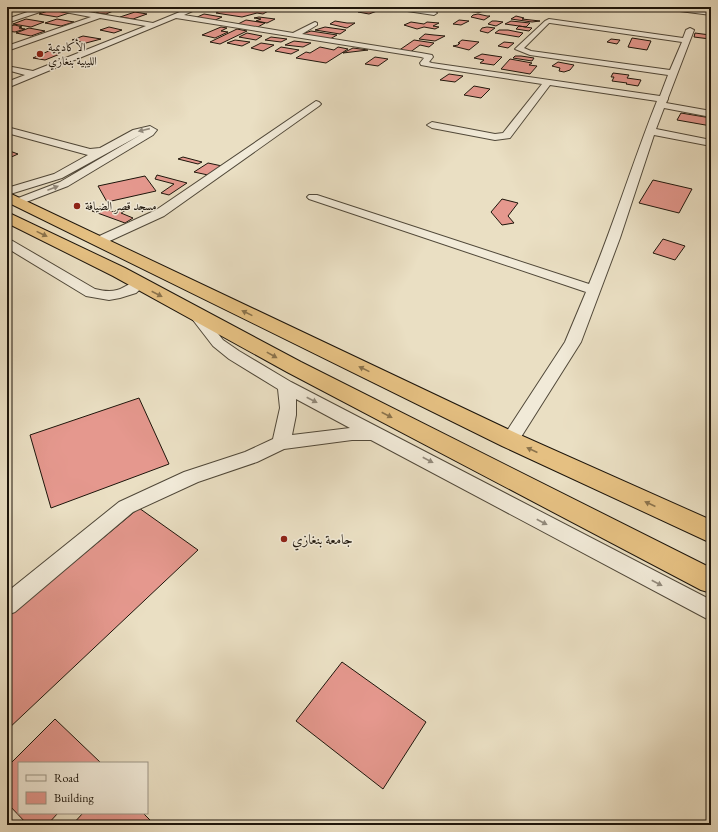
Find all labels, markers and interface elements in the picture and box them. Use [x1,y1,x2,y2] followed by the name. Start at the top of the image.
[48,38,97,71] place label: الأكاديمية الليبية بنغازي
[35,49,45,59] marker: الأكاديمية الليبية بنغازي
[137,128,150,134] one-way arrow
[47,184,59,190] one-way arrow
[85,198,157,214] place label: مسجد قصر الضيافة
[72,201,82,211] marker: مسجد قصر الضيافة
[36,231,48,237] one-way arrow
[152,290,163,297] one-way arrow
[241,310,253,316] one-way arrow
[266,352,278,358] one-way arrow
[358,366,370,372] one-way arrow
[307,397,318,403] one-way arrow
[381,412,393,418] one-way arrow
[526,447,538,453] one-way arrow
[422,457,433,464] one-way arrow
[644,501,656,507] one-way arrow
[536,518,548,525] one-way arrow
[292,530,353,551] place label: جامعة بنغازي
[279,534,289,544] marker: جامعة بنغازي
[651,579,663,586] one-way arrow
[18,762,148,814] legend
[54,770,80,786] text: Road
[54,790,95,806] text: Building

